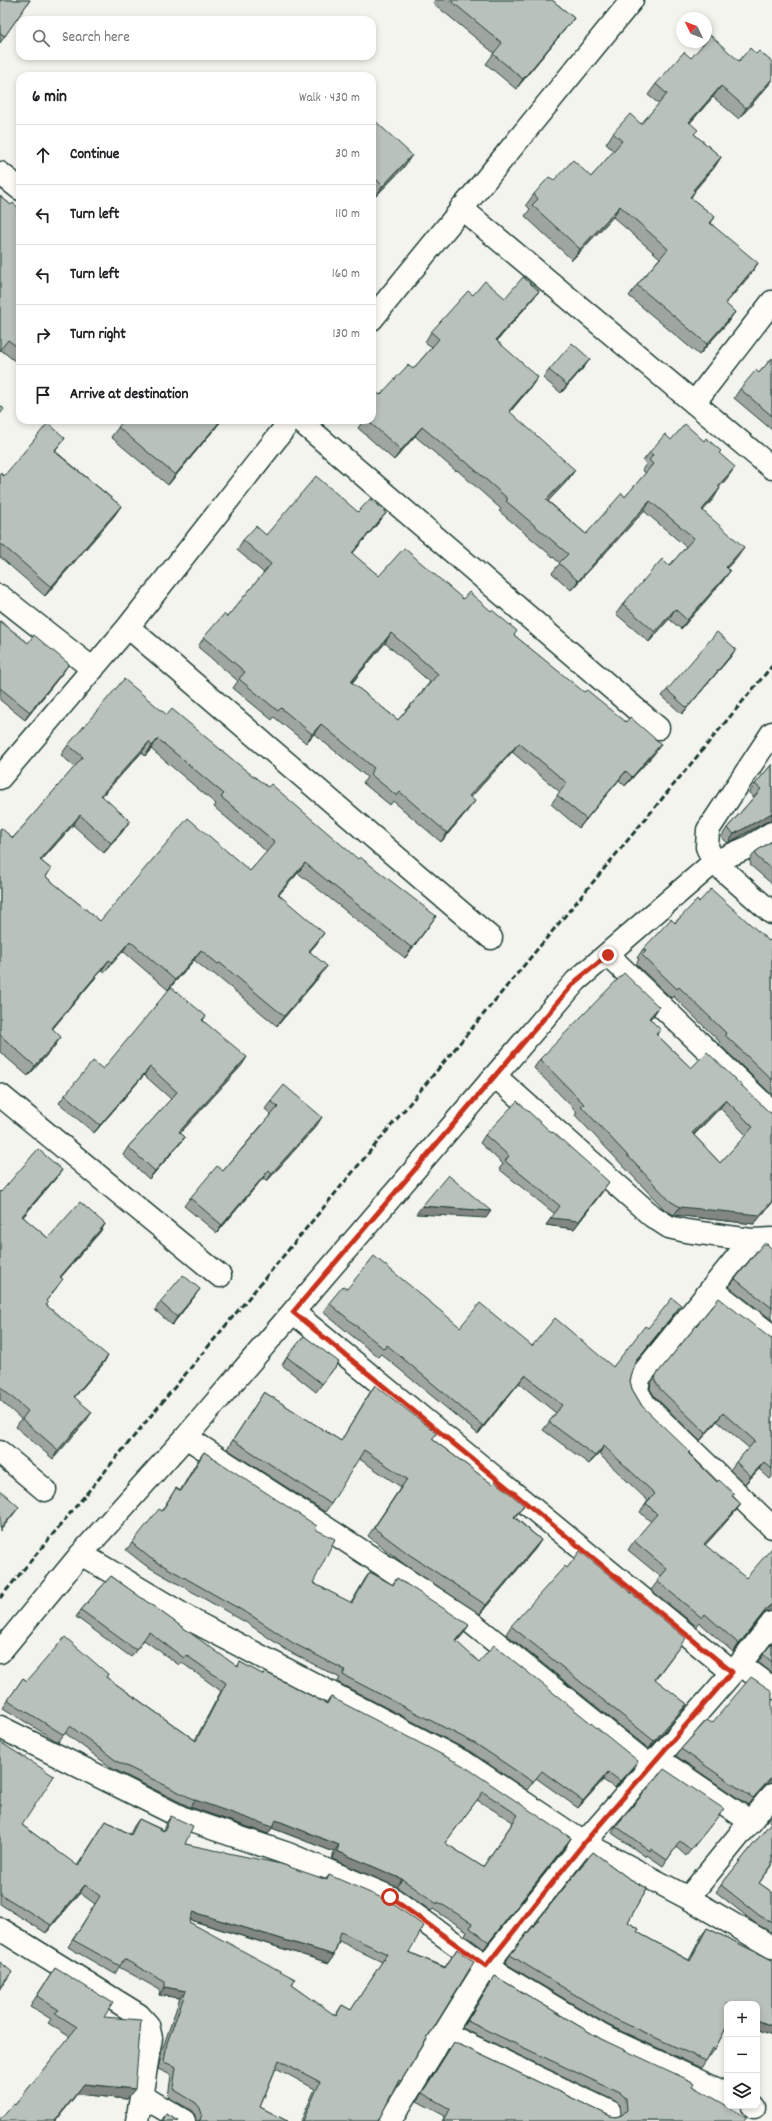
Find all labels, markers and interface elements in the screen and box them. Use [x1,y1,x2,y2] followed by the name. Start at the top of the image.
[676,12,712,48] north arrow
[16,16,376,60] search box
[30,27,52,49] icon: search
[62,27,130,49] text: Search here
[32,86,67,110] text: 6 min
[299,89,360,108] text: Walk · 430 m
[32,144,54,166] icon: ahead
[70,144,119,166] text: Continue
[335,145,360,164] text: 30 m
[32,204,54,226] icon: left
[70,204,119,226] text: Turn left
[335,205,360,224] text: 110 m
[32,264,54,286] icon: left
[70,264,119,286] text: Turn left
[332,265,360,284] text: 160 m
[32,324,54,346] icon: right
[70,324,126,346] text: Turn right
[332,325,360,344] text: 130 m
[32,384,54,406] icon: arrive
[70,384,188,406] text: Arrive at destination
[599,946,617,964] route end
[381,1888,399,1906] route start
[724,2001,760,2109] map controls
[724,2001,760,2037] button: +
[724,2037,760,2073] button: −
[724,2073,760,2109] button: layers

